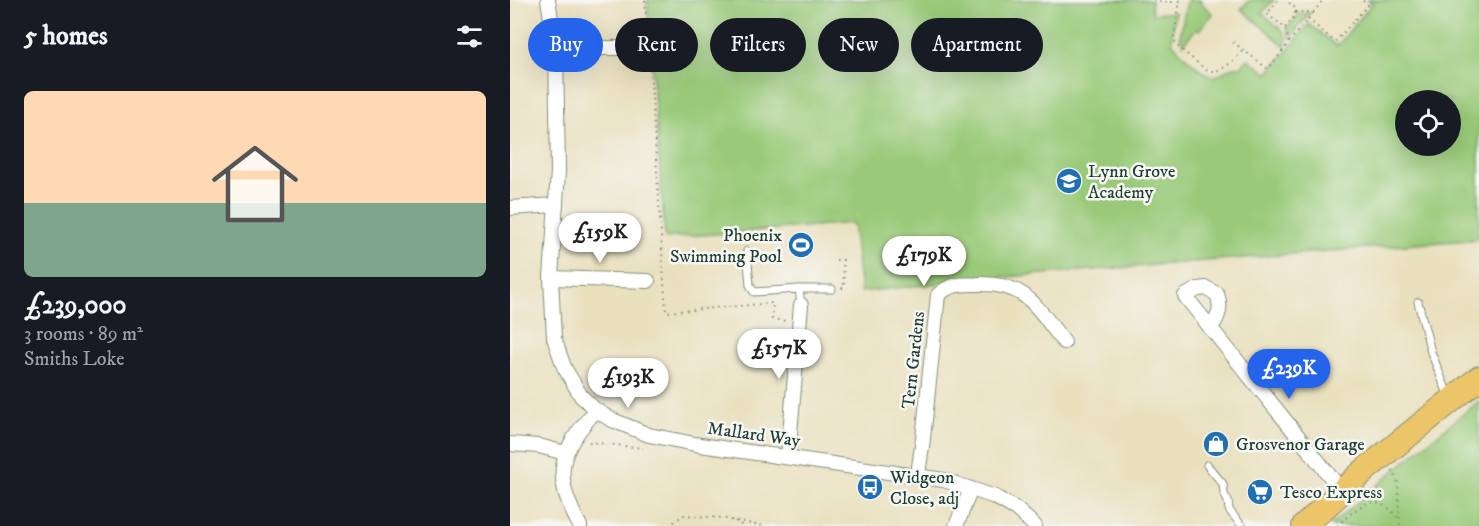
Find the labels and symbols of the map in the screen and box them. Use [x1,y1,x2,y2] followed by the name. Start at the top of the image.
[1088,161,1175,204] place label: Lynn Grove Academy
[1054,166,1084,196] school or university icon: Lynn Grove Academy
[558,213,642,264] pin: £159K
[670,225,783,268] place label: Phoenix Swimming Pool
[786,230,816,260] sports icon: Phoenix Swimming Pool
[882,236,966,287] pin: £179K
[898,310,930,410] street label: Tern Gardens
[737,329,821,380] pin: £157K
[1247,349,1331,400] pin: £239K
[586,358,670,409] pin: £193K
[706,418,802,452] street label: Mallard Way
[1201,429,1231,459] shop icon: Grosvenor Garage
[1236,434,1365,456] place label: Grosvenor Garage
[889,467,959,510] place label: Widgeon Close, adj
[855,472,885,502] bus stop icon: Widgeon Close, adj
[1245,477,1275,507] supermarket icon: Tesco Express
[1280,482,1382,504] place label: Tesco Express

